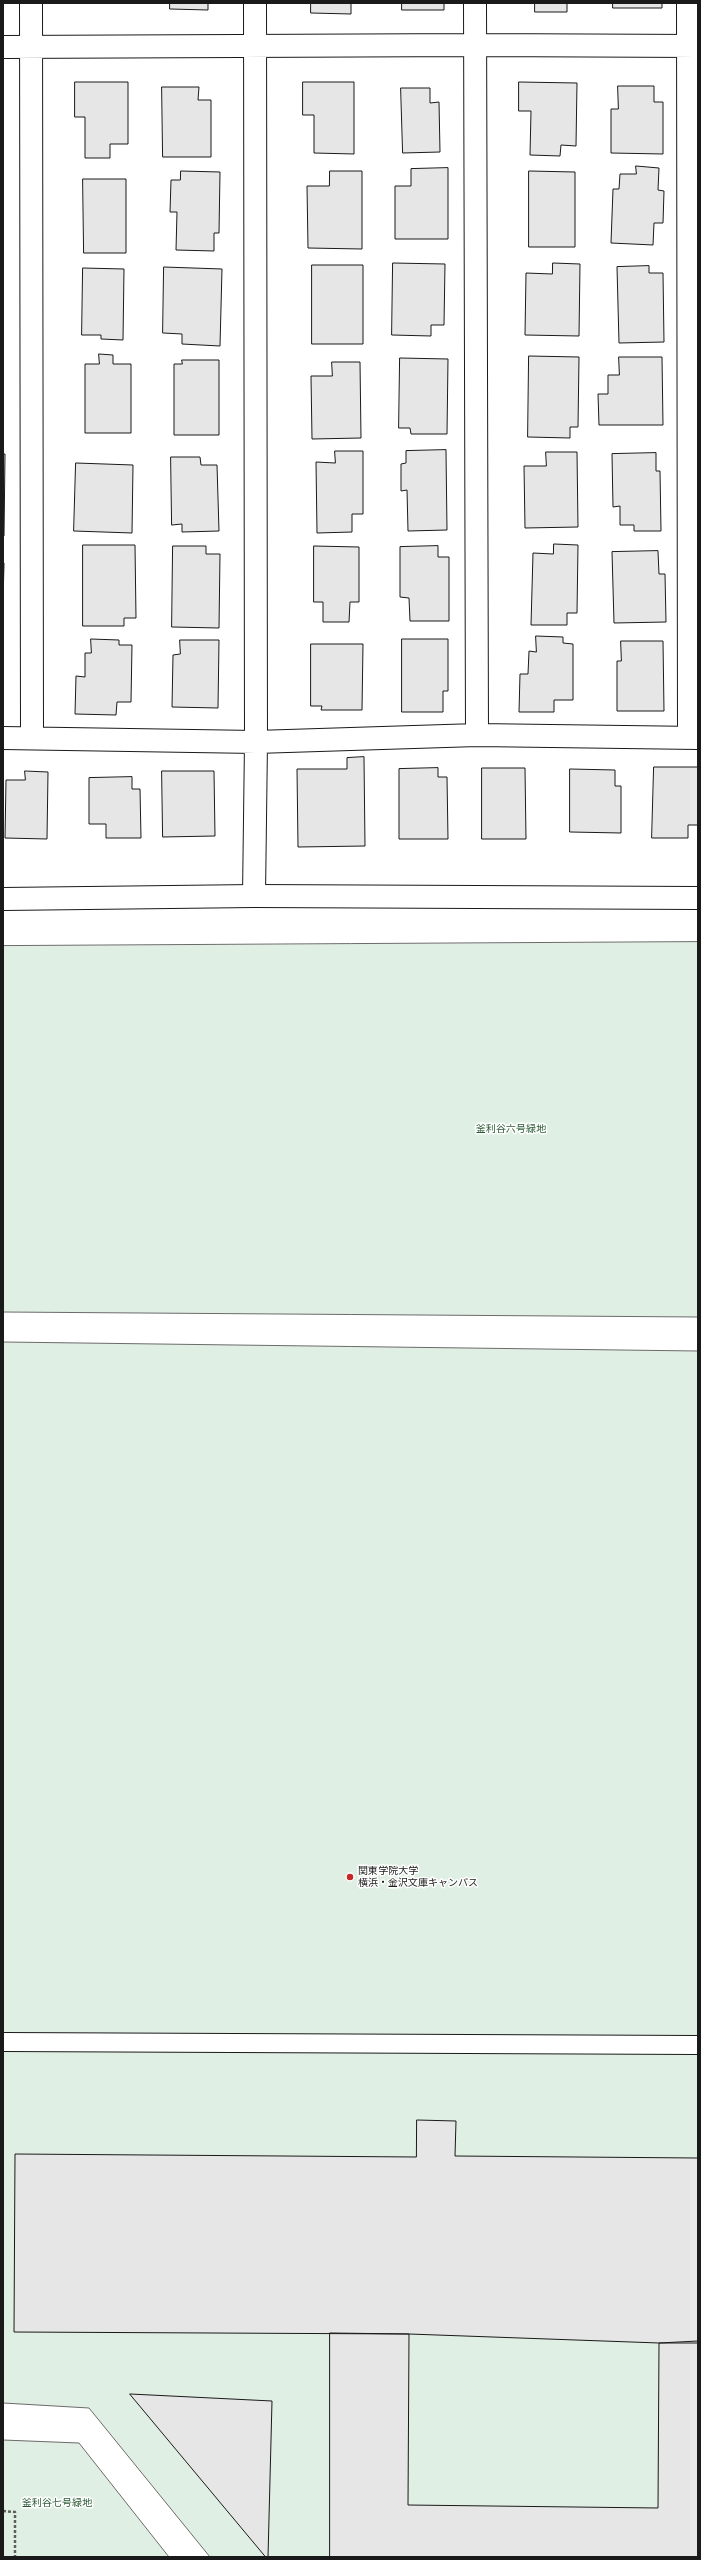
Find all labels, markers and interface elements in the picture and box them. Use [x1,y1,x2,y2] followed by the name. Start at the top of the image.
[476,1123,546,1135] park label: 釜利谷六号緑地
[358,1865,478,1888] place label: 関東学院大学 横浜・金沢文庫キャンパス
[345,1872,355,1882] marker: 関東学院大学 横浜・金沢文庫キャンパス
[22,2497,92,2509] park label: 釜利谷七号緑地

